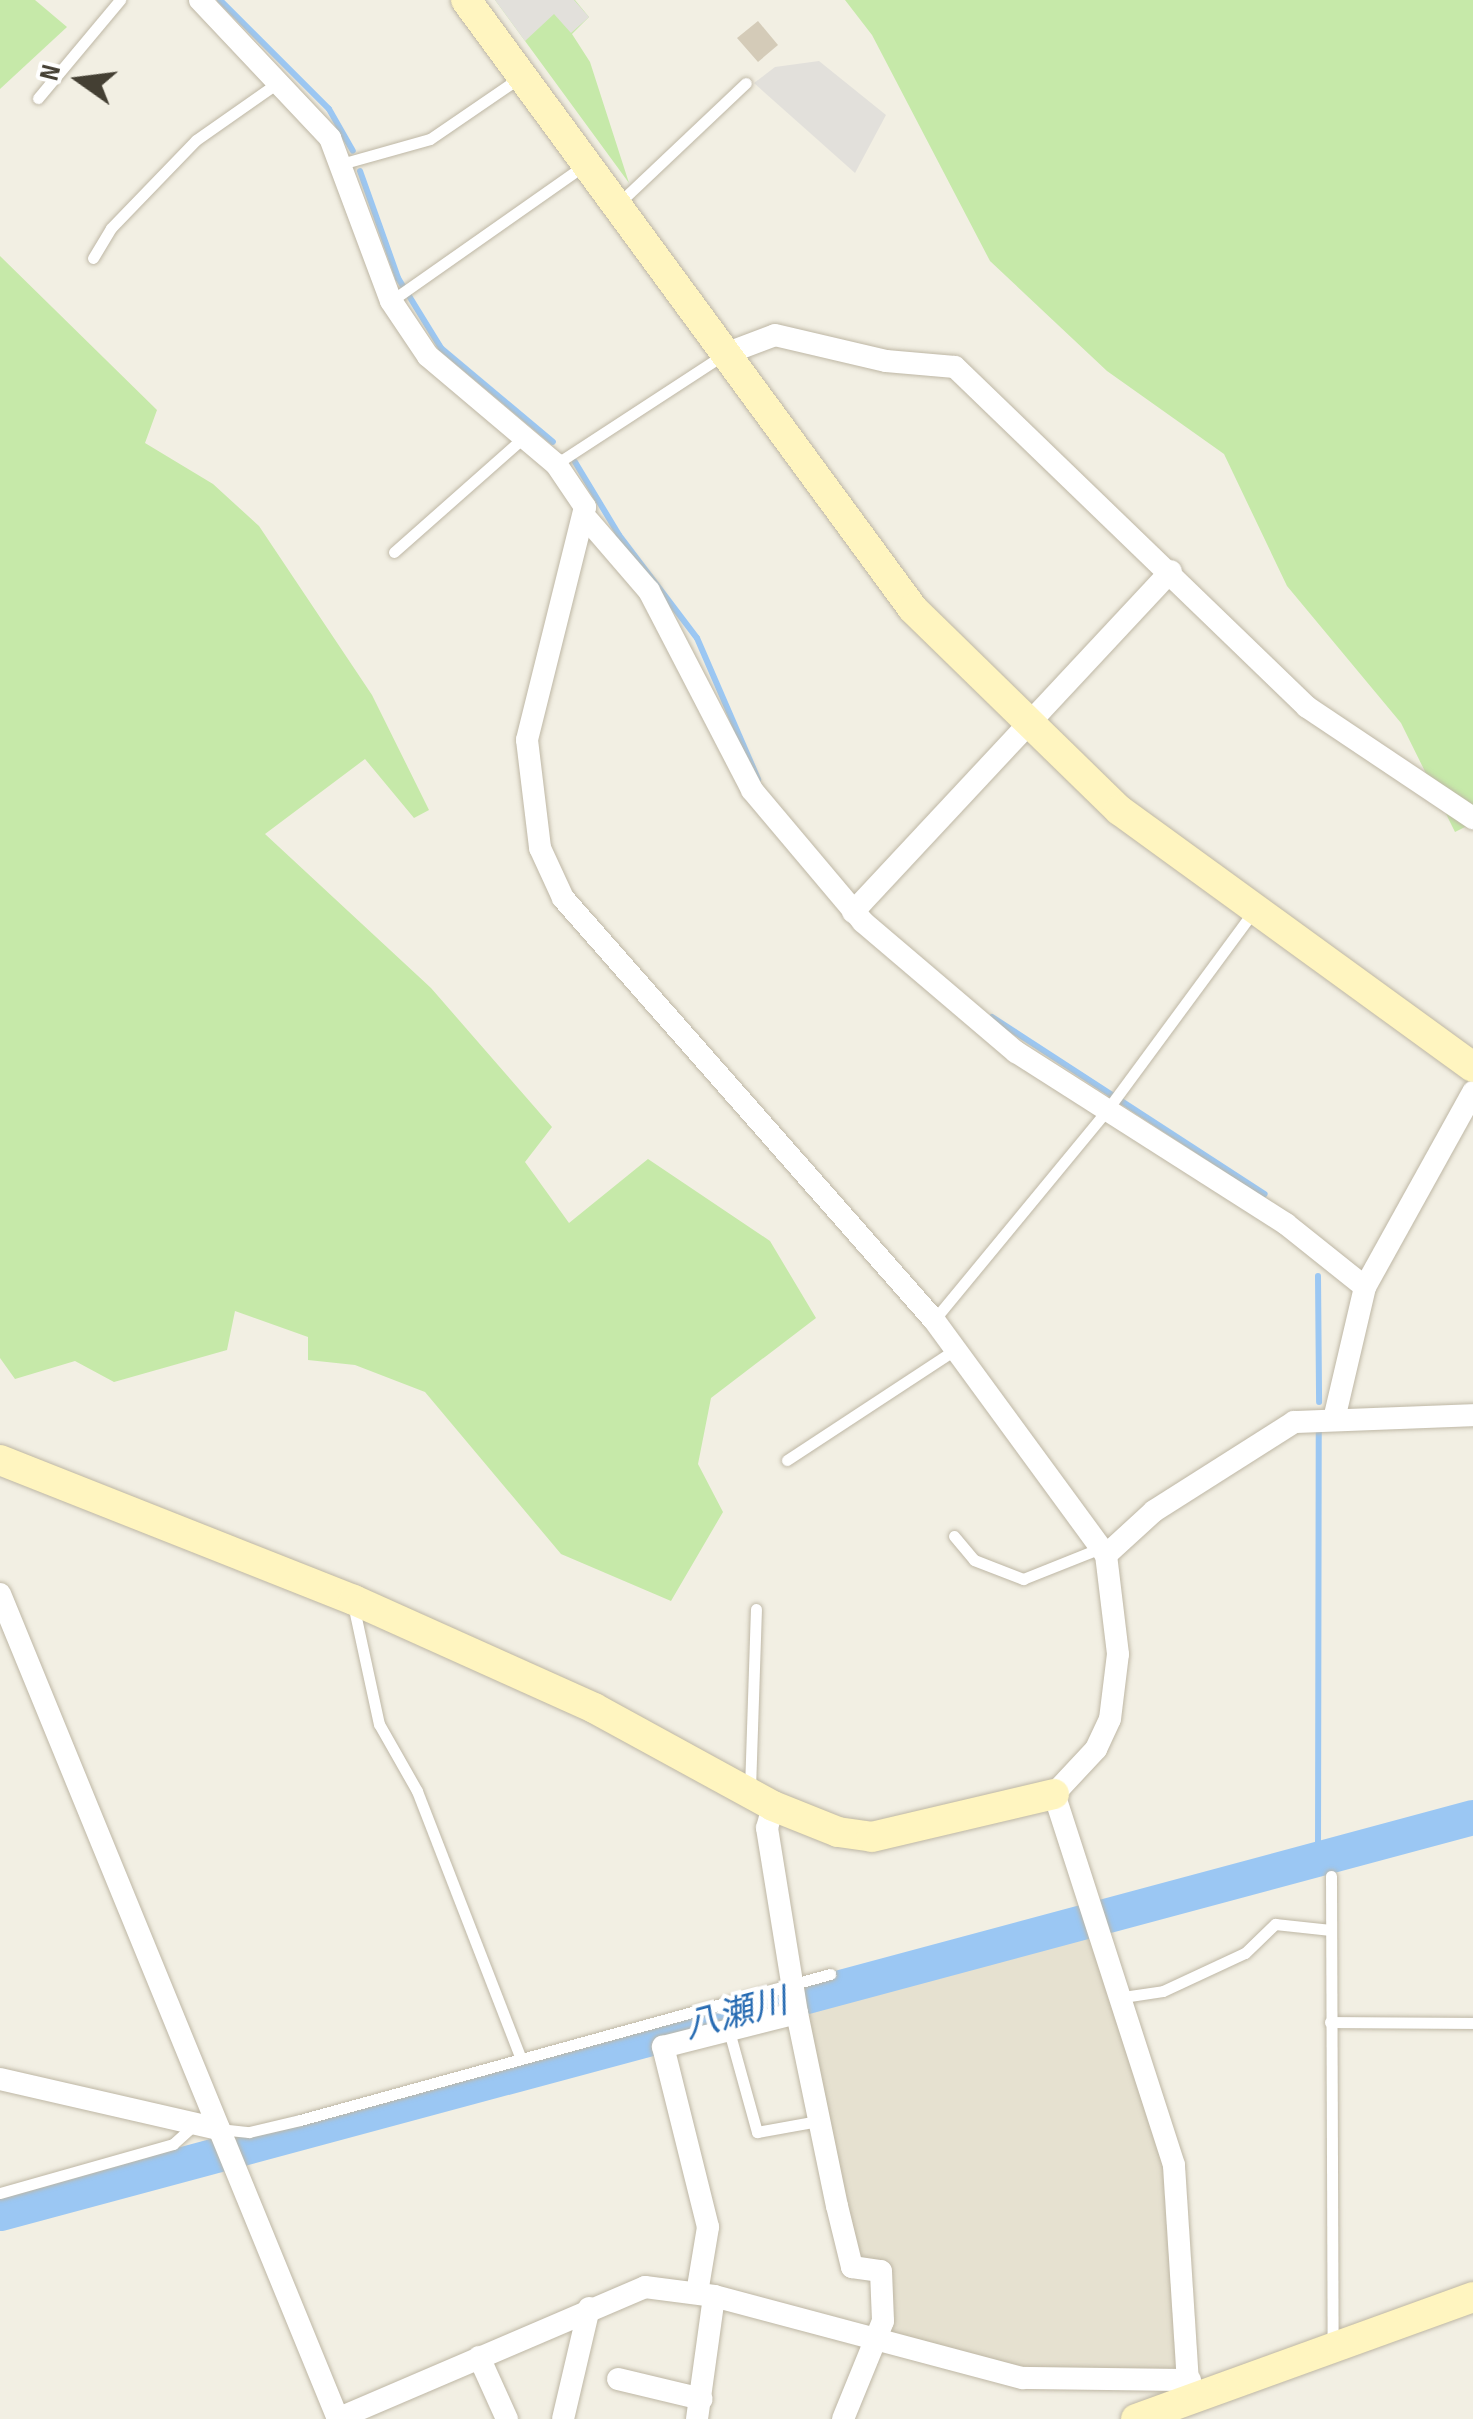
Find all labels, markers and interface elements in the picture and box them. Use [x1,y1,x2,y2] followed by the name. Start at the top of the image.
[30,30,130,130] north arrow
[33,61,68,84] text: N
[680,1981,792,2049] water label: 八瀬川

